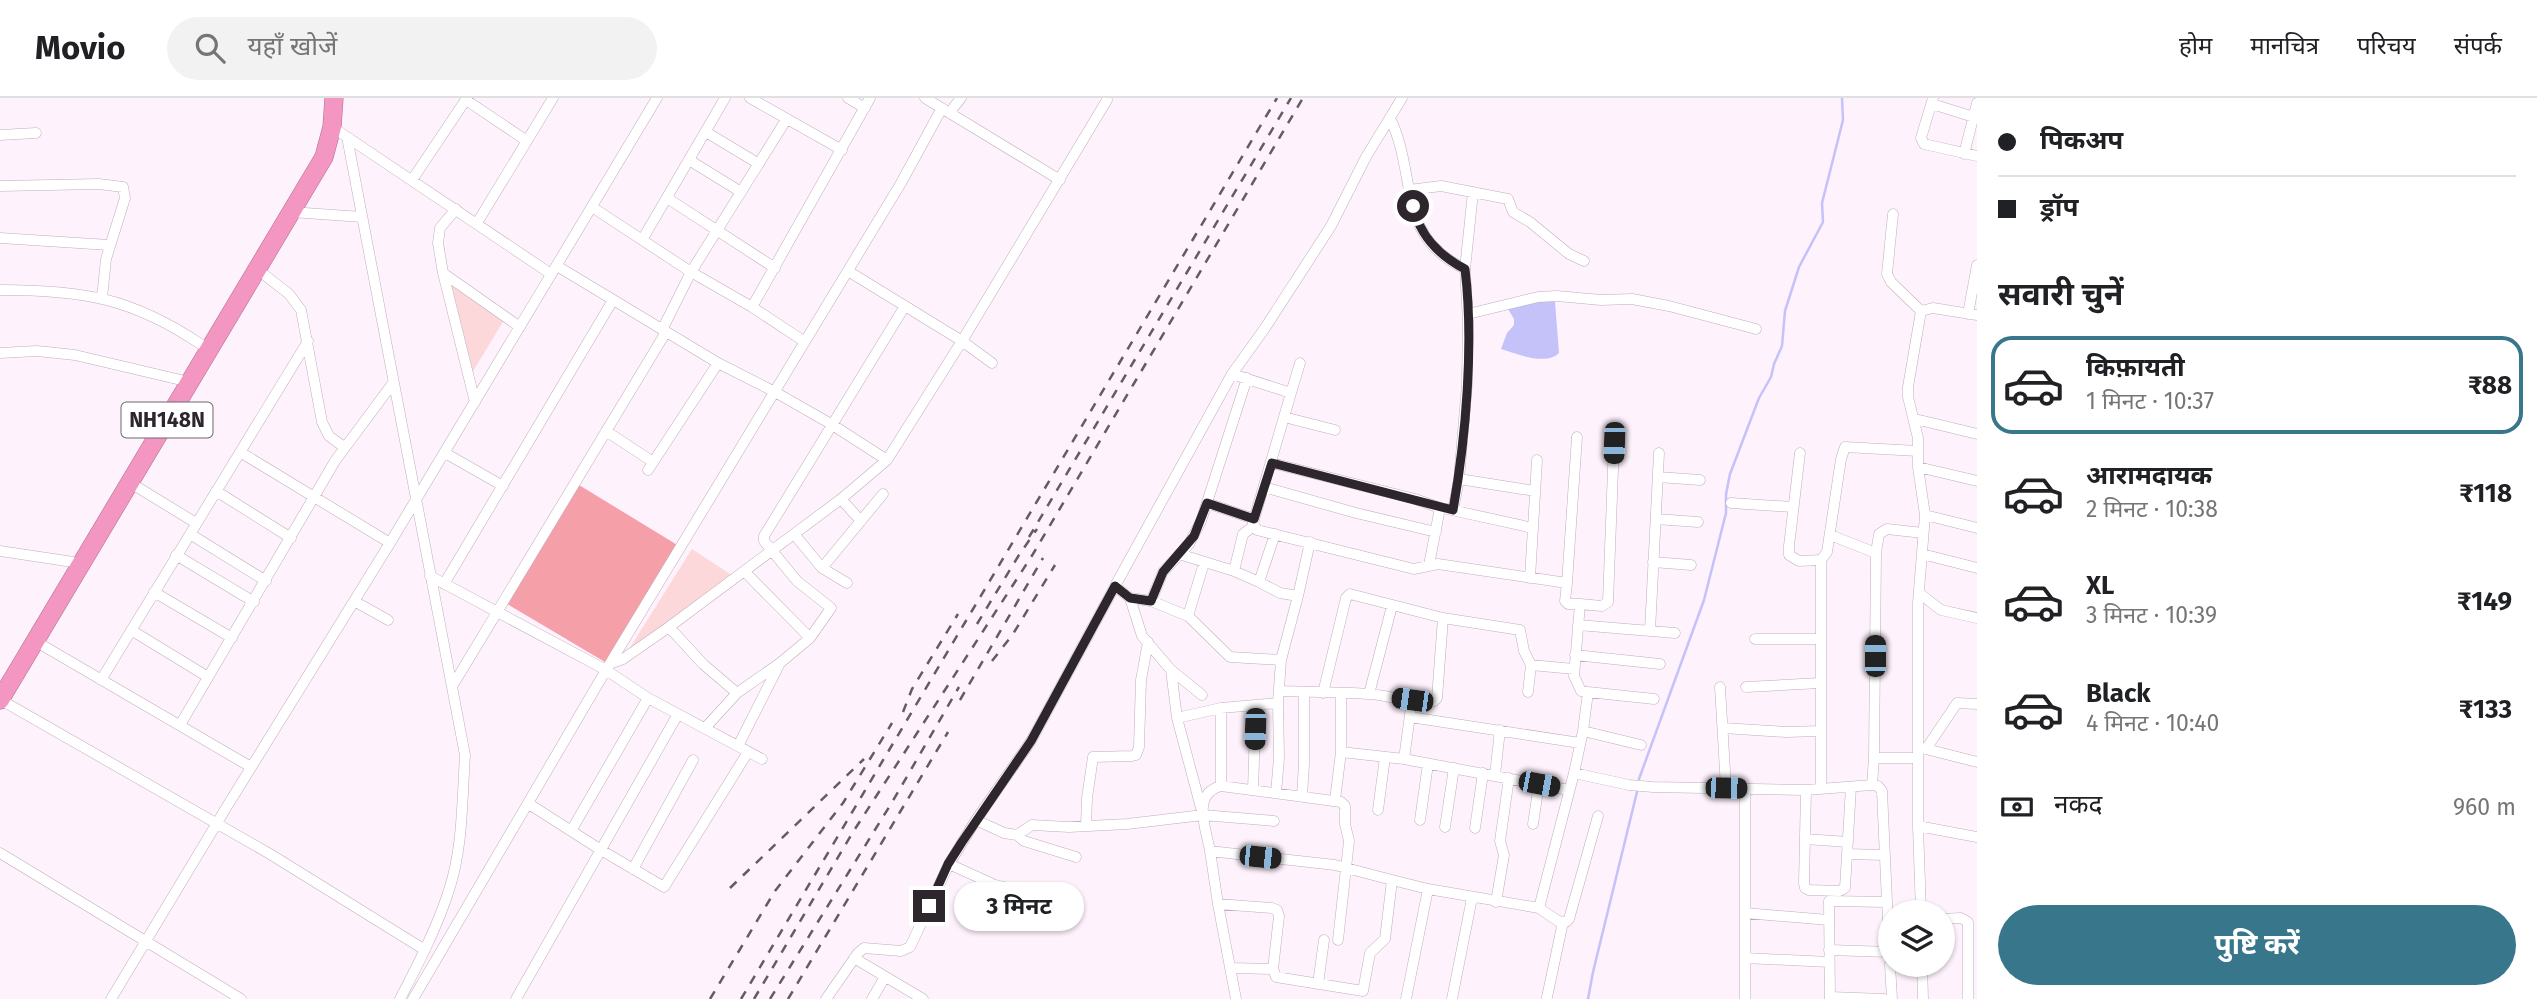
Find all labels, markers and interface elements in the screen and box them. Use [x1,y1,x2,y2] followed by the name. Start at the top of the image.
[167,17,657,80] search box
[35,28,125,68] text: Movio
[191,29,229,67] icon: search
[247,31,337,62] text: यहाँ खोजें
[2179,32,2212,60] text: होम
[2250,32,2319,60] text: मानचित्र
[2357,32,2416,60] text: परिचय
[2454,32,2502,60] text: संपर्क
[2040,125,2123,156] text: पिकअप
[1397,190,1429,222] route start
[2040,192,2078,223] text: ड्रॉप
[1998,275,2123,313] text: सवारी चुनें
[2086,352,2185,383] text: किफ़ायती
[2002,354,2065,417] icon: car
[2468,370,2512,401] text: ₹88
[2086,387,2214,415] text: 1 मिनट · 10:37
[122,402,212,438] road number: NH148N
[1603,422,1626,464] car
[2086,460,2212,491] text: आरामदायक
[2002,462,2065,525] icon: car
[2459,478,2512,509] text: ₹118
[2086,495,2218,523] text: 2 मिनट · 10:38
[2002,570,2065,633] icon: car
[2086,570,2114,601] text: XL
[2457,586,2512,617] text: ₹149
[2086,601,2217,629] text: 3 मिनट · 10:39
[1865,635,1886,677] car
[2002,678,2065,741] icon: car
[2086,678,2151,709] text: Black
[1390,687,1435,713] car
[2459,694,2512,725] text: ₹133
[1244,708,1267,750] car
[2086,709,2219,737] text: 4 मिनट · 10:40
[1517,770,1562,798] car
[1705,777,1748,799] car
[1998,788,2036,826] icon: cash
[2054,789,2102,820] text: नकद
[2453,793,2516,821] text: 960 m
[1239,844,1282,870] car
[954,882,1083,930] callout: 3 मिनट
[913,890,945,922] route end
[986,892,1052,920] text: 3 मिनट
[1878,900,1955,977] map controls
[1878,900,1955,977] button: layers
[1998,905,2516,985] button: पुष्टि करें

